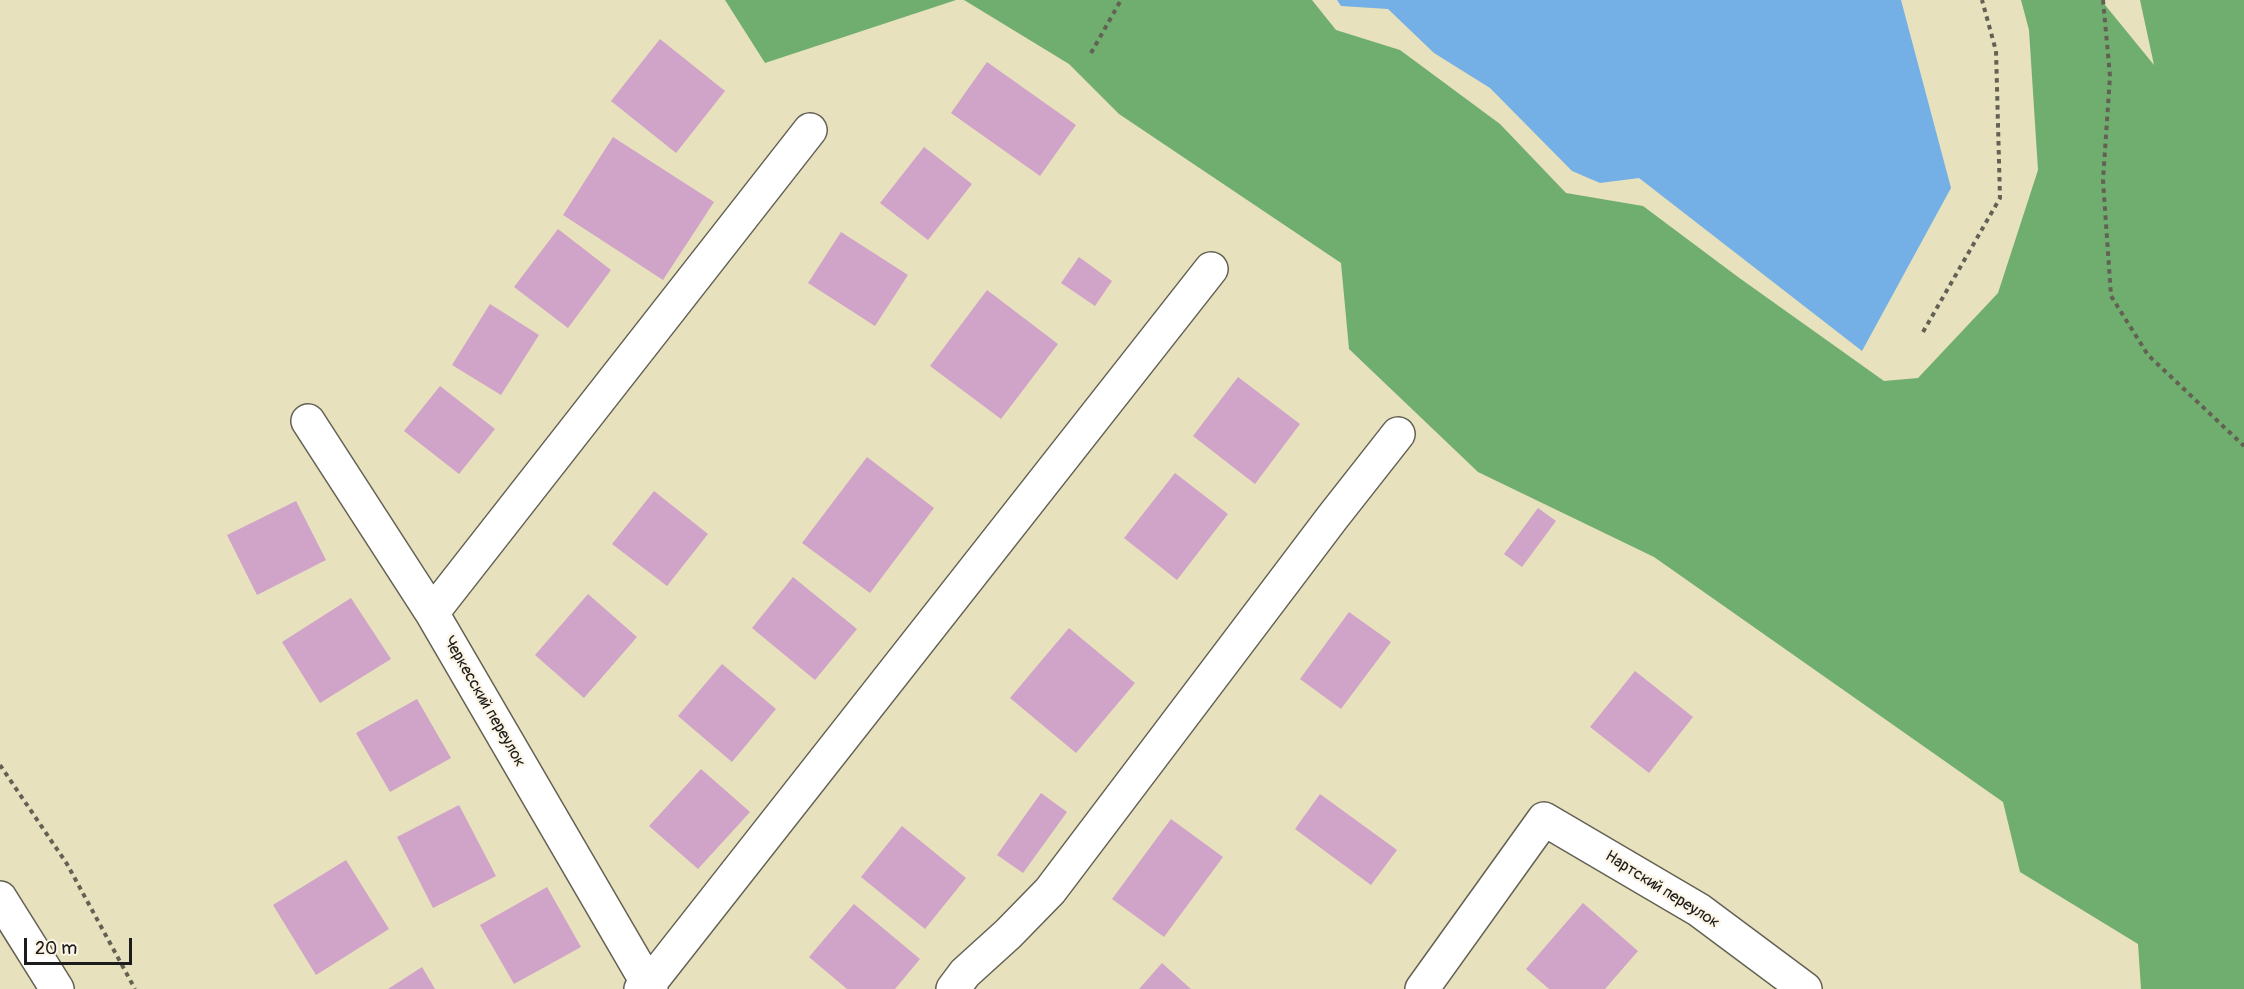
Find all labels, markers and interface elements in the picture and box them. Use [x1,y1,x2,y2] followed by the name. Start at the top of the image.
[439,633,529,771] street label: Черкесский переулок
[1601,847,1723,933] street label: Нартский переулок
[27,926,135,964] scale bar
[35,937,77,960] text: 20 m

